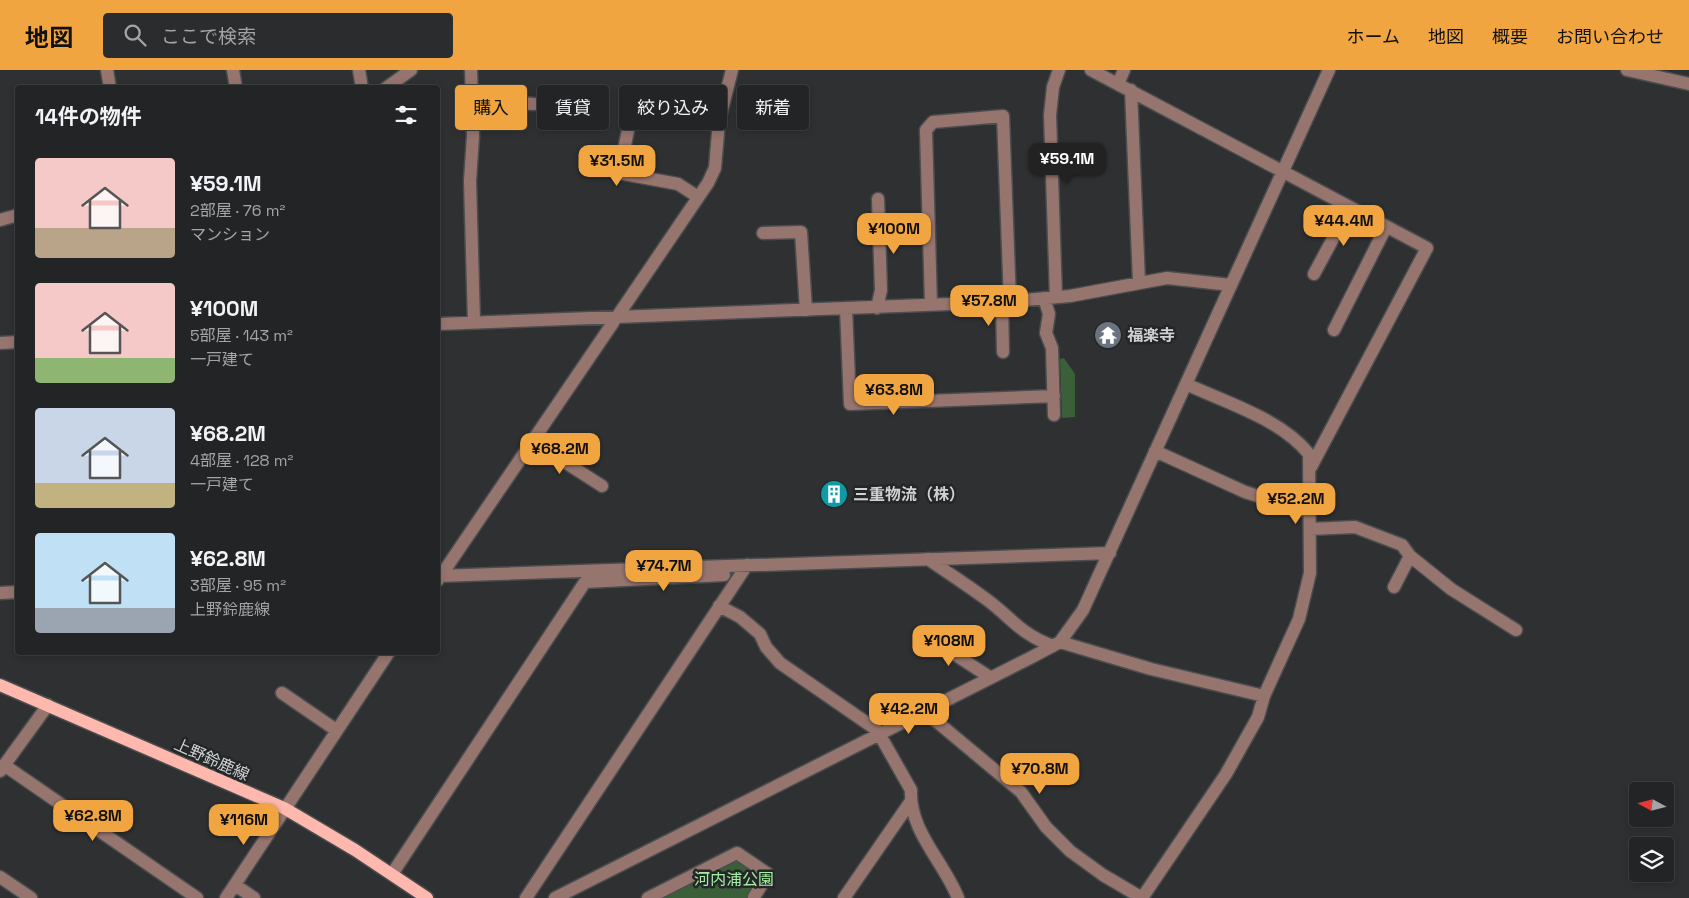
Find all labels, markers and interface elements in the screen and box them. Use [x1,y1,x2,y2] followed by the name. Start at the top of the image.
[103,13,453,58] search box
[121,21,149,49] icon: search
[25,22,73,53] text: 地図
[161,24,256,49] text: ここで検索
[1347,25,1400,48] text: ホーム
[1428,25,1464,48] text: 地図
[1492,25,1528,48] text: 概要
[1556,25,1664,48] text: お問い合わせ
[455,85,527,130] chip: 購入
[537,85,609,130] chip: 賃貸
[619,85,727,130] chip: 絞り込み
[737,85,809,130] chip: 新着
[392,101,420,129] icon: filters
[35,103,142,130] text: 14件の物件
[1026,142,1108,185] pin: ¥59.1M
[576,144,658,187] pin: ¥31.5M
[1040,148,1094,169] text: ¥59.1M
[589,150,645,171] text: ¥31.5M
[190,170,262,197] text: ¥59.1M
[75,178,135,238] icon: home
[190,200,285,221] text: 2部屋 · 76 m²
[1303,204,1385,247] pin: ¥44.4M
[1314,210,1374,231] text: ¥44.4M
[859,212,929,255] pin: ¥100M
[868,218,920,239] text: ¥100M
[190,224,270,245] text: マンション
[948,284,1030,327] pin: ¥57.8M
[961,290,1017,311] text: ¥57.8M
[190,295,258,322] text: ¥100M
[75,303,135,363] icon: home
[1093,320,1123,350] temple icon: 福楽寺
[190,325,293,346] text: 5部屋 · 143 m²
[1127,325,1175,346] place label: 福楽寺
[190,349,254,370] text: 一戸建て
[853,374,935,416] pin: ¥63.8M
[865,379,923,400] text: ¥63.8M
[190,420,266,447] text: ¥68.2M
[75,428,135,488] icon: home
[519,432,601,475] pin: ¥68.2M
[531,438,589,459] text: ¥68.2M
[190,450,293,471] text: 4部屋 · 128 m²
[190,474,254,495] text: 一戸建て
[819,479,849,509] building icon: 三重物流（株）
[1255,482,1337,525] pin: ¥52.2M
[853,484,965,505] place label: 三重物流（株）
[1267,488,1325,509] text: ¥52.2M
[190,545,266,572] text: ¥62.8M
[623,550,705,592] pin: ¥74.7M
[75,553,135,613] icon: home
[636,555,692,576] text: ¥74.7M
[190,575,286,596] text: 3部屋 · 95 m²
[190,599,270,620] text: 上野鈴鹿線
[914,624,984,667] pin: ¥108M
[923,630,975,651] text: ¥108M
[868,692,950,735] pin: ¥42.2M
[880,698,938,719] text: ¥42.2M
[171,734,253,785] street label: 上野鈴鹿線
[999,752,1081,795] pin: ¥70.8M
[1011,758,1069,779] text: ¥70.8M
[1629,782,1674,828] north arrow
[1629,782,1674,882] map controls
[52,800,134,842] pin: ¥62.8M
[209,804,279,846] pin: ¥116M
[64,805,122,826] text: ¥62.8M
[220,809,268,830] text: ¥116M
[1629,837,1674,882] button: layers
[694,869,774,890] park label: 河内浦公園

